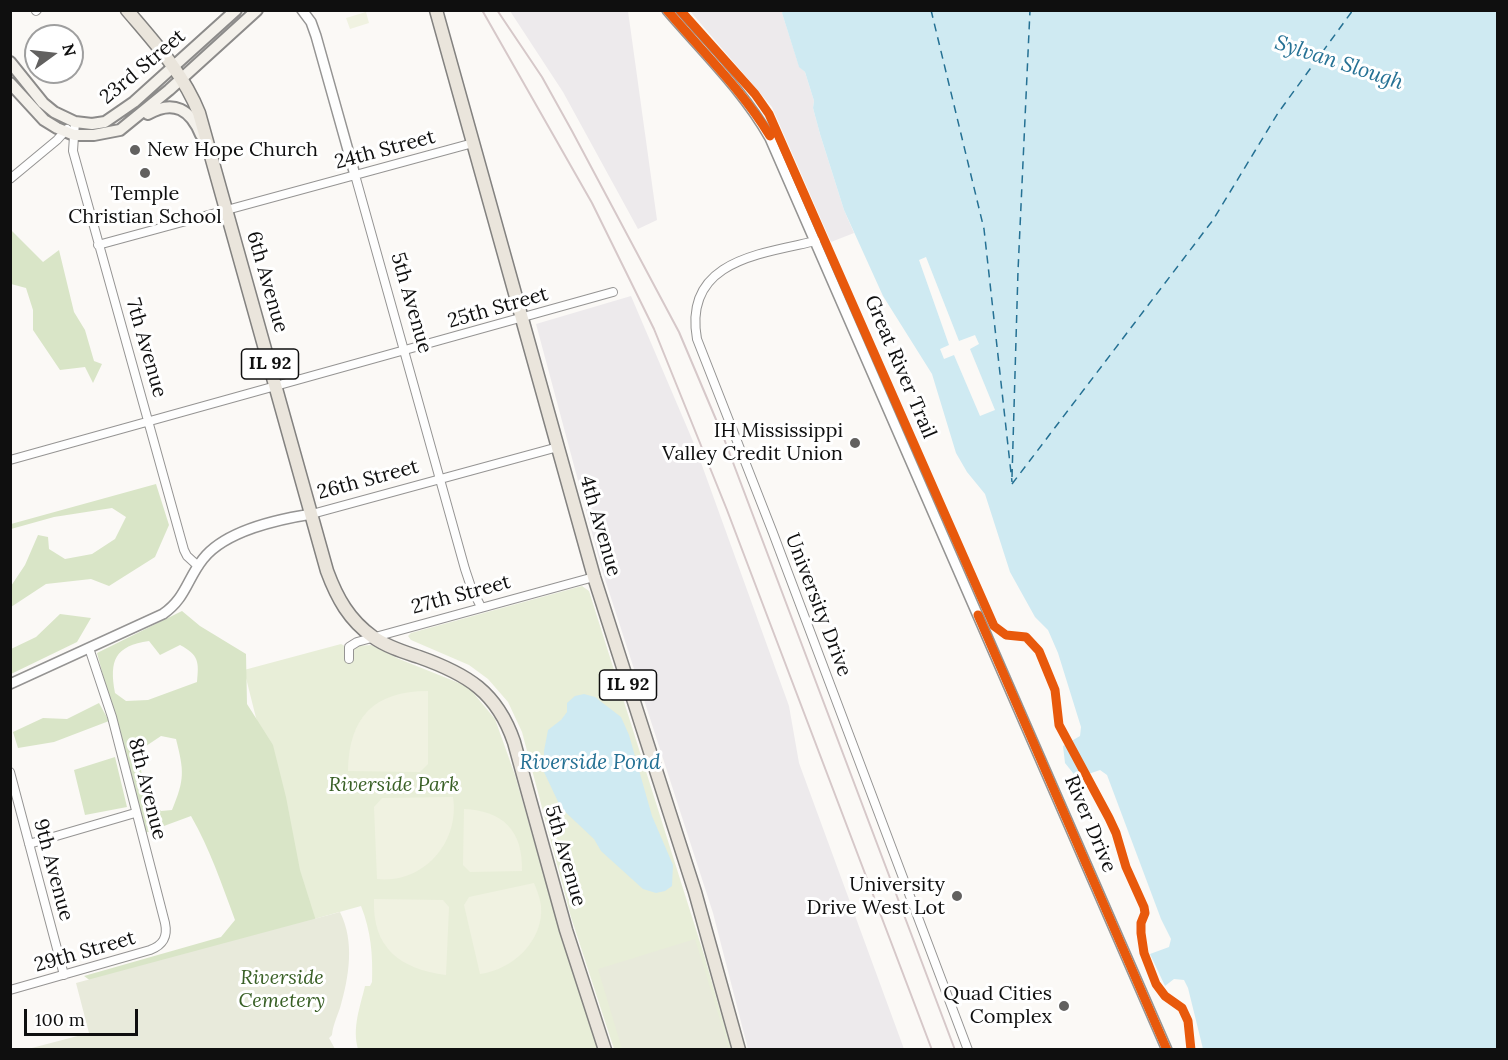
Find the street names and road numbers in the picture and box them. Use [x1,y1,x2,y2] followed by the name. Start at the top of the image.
[95,24,191,110] street label: 23rd Street
[332,125,438,175] street label: 24th Street
[241,229,293,335] street label: 6th Avenue
[385,250,437,356] street label: 5th Avenue
[445,282,551,334] street label: 25th Street
[859,292,941,442] street label: Great River Trail
[120,296,172,400] street label: 7th Avenue
[242,349,298,379] road number: IL 92
[315,455,421,505] street label: 26th Street
[574,473,626,579] street label: 4th Avenue
[780,530,856,680] street label: University Drive
[409,570,513,620] street label: 27th Street
[600,670,656,700] road number: IL 92
[123,736,171,842] street label: 8th Avenue
[1059,772,1121,876] street label: River Drive
[539,803,591,909] street label: 5th Avenue
[28,816,78,924] street label: 9th Avenue
[32,926,138,978] street label: 29th Street

